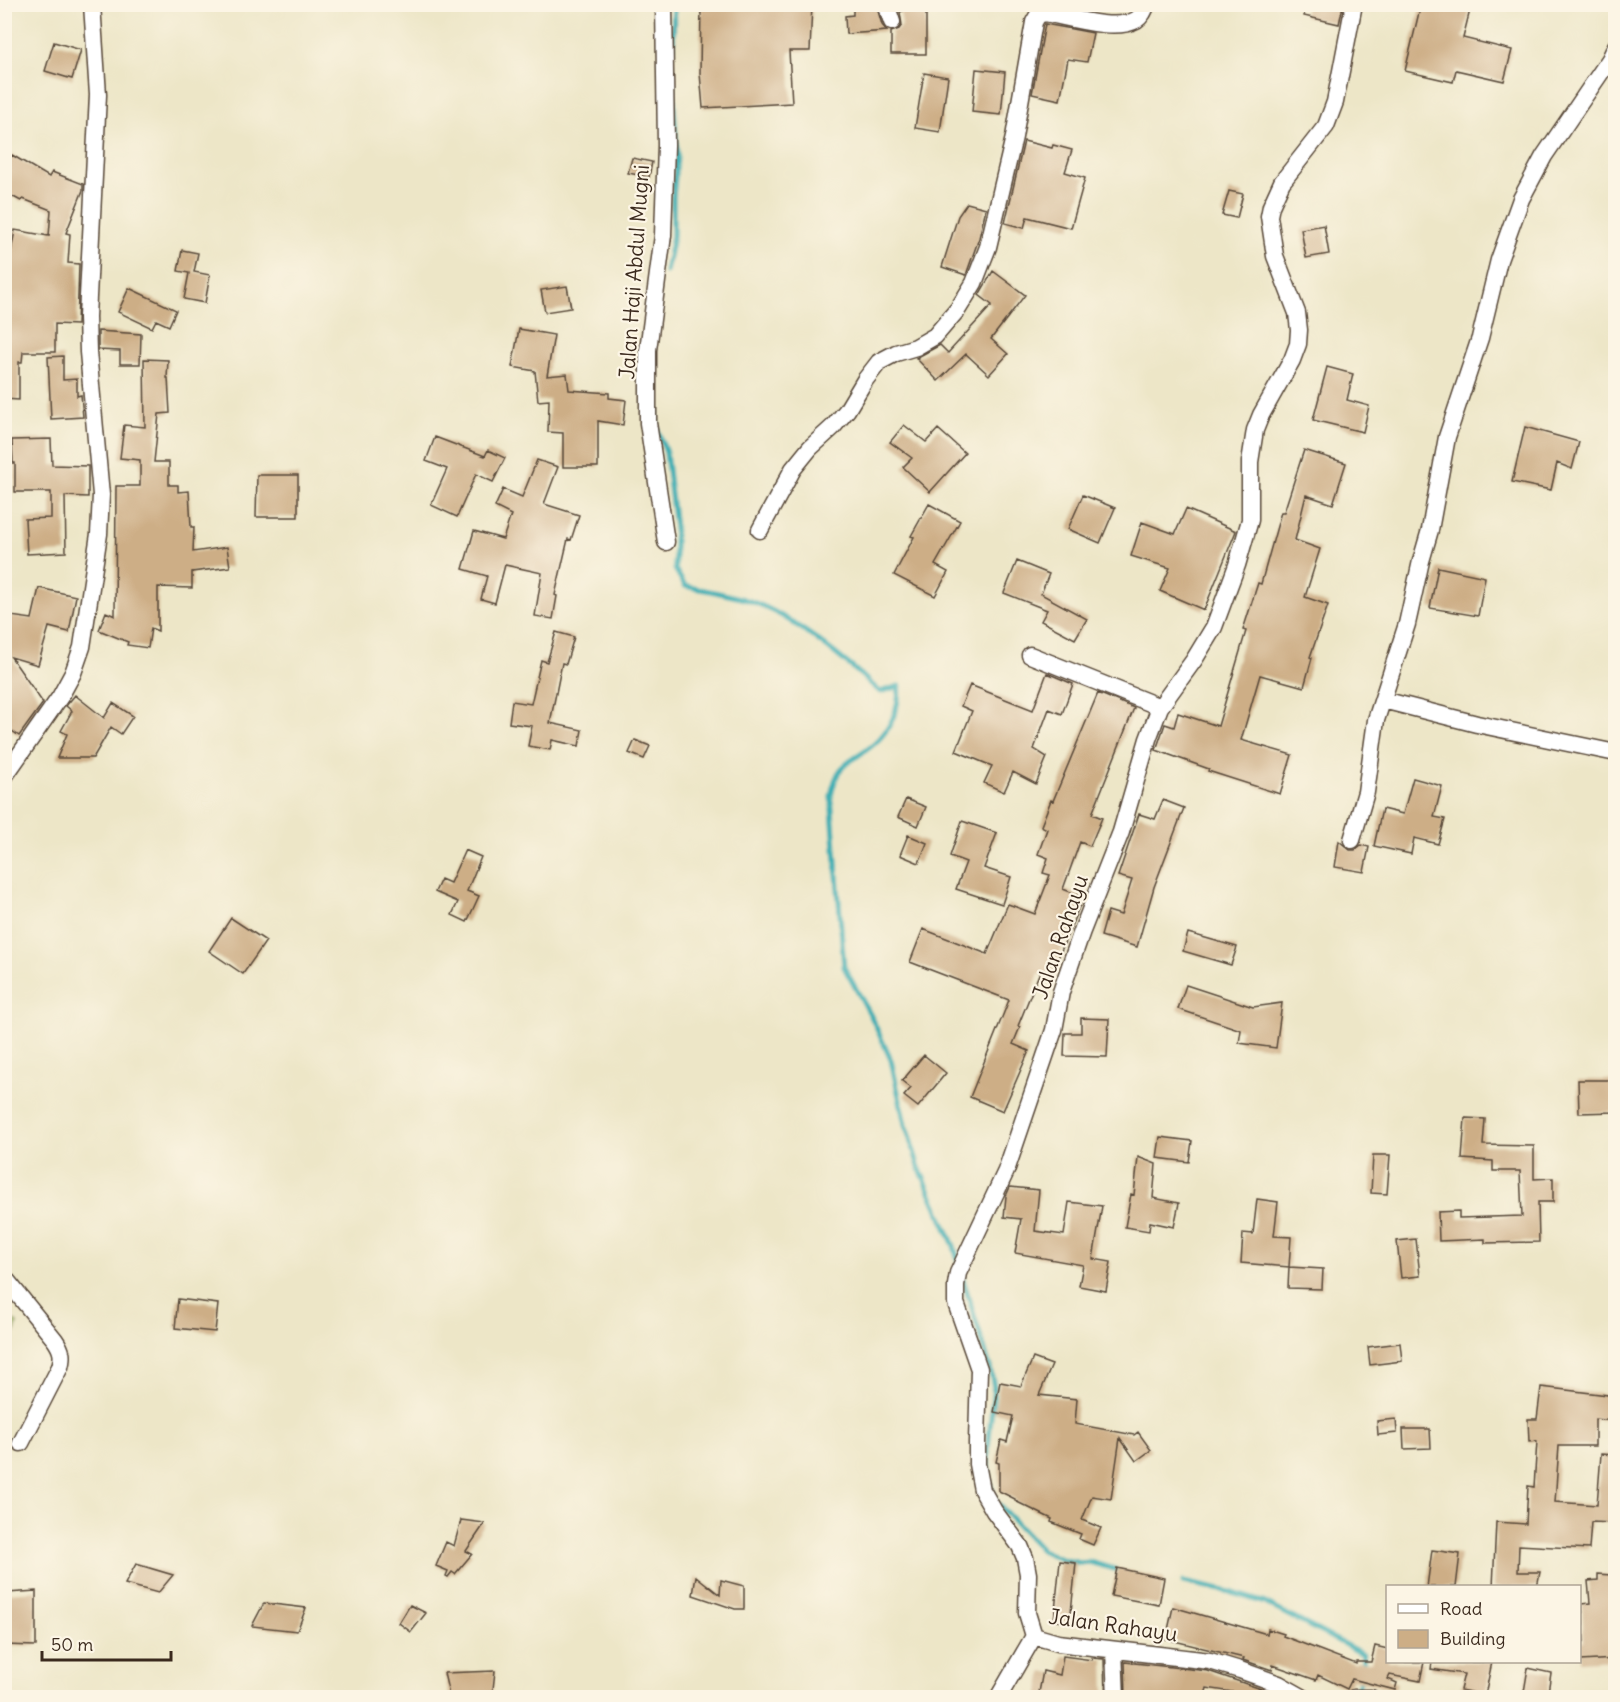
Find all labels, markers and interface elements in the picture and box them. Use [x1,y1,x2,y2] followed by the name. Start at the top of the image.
[613,164,655,380] street label: Jalan Haji Abdul Mugni
[1026,871,1094,1003] street label: Jalan Rahayu
[1386,1585,1581,1663] legend
[1440,1597,1483,1620] text: Road
[1047,1603,1179,1647] street label: Jalan Rahayu
[42,1624,171,1662] scale bar
[1440,1627,1505,1650] text: Building
[51,1633,93,1656] text: 50 m

